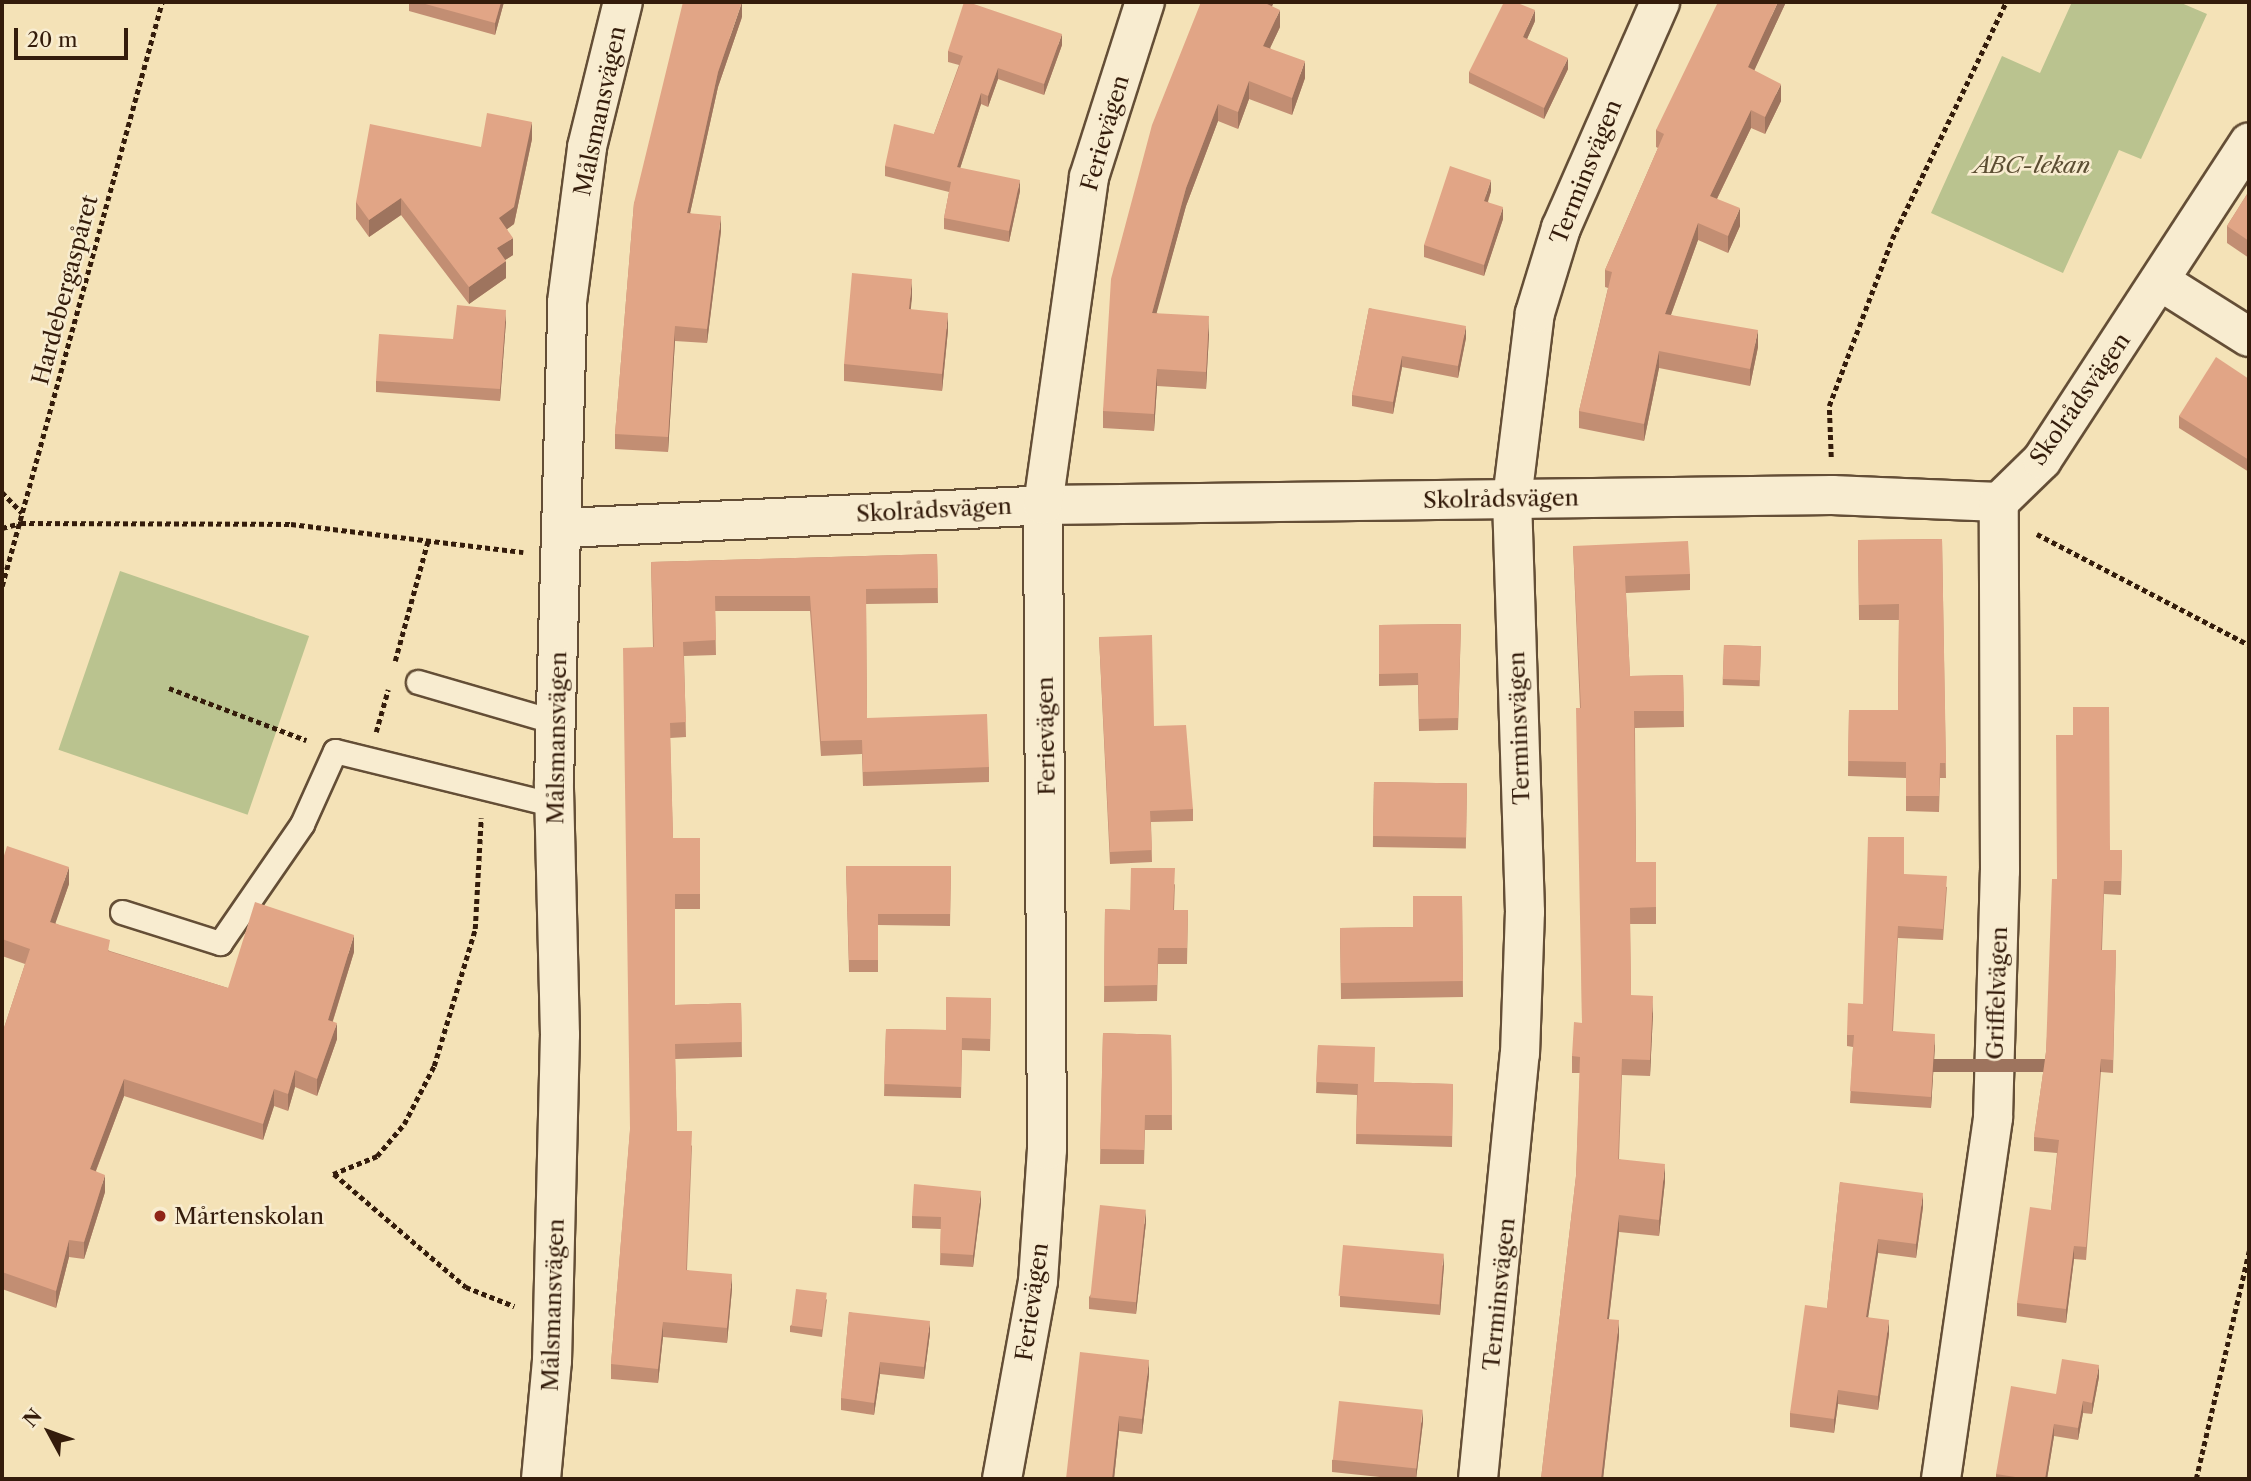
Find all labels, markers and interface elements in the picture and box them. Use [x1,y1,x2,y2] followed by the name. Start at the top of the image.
[18,14,131,58] scale bar
[569,23,631,199] street label: Målsmansvägen
[27,27,78,52] text: 20 m
[1075,72,1135,194] street label: Ferievägen
[1544,96,1628,248] street label: Terminsvägen
[1974,151,2090,179] park label: ABC-lekan
[26,192,104,388] street label: Hardebergaspåret
[2024,327,2136,471] street label: Skolrådsvägen
[1423,484,1579,514] street label: Skolrådsvägen
[855,492,1013,528] street label: Skolrådsvägen
[542,651,572,825] street label: Målsmansvägen
[1503,651,1535,805] street label: Terminsvägen
[1031,676,1061,796] street label: Ferievägen
[1981,926,2013,1060] street label: Griffelvägen
[174,1202,324,1230] place label: Mårtenskolan
[152,1208,168,1224] marker: Mårtenskolan
[1477,1216,1521,1372] street label: Terminsvägen
[536,1218,570,1392] street label: Målsmansvägen
[1010,1241,1054,1363] street label: Ferievägen
[14,1397,84,1467] north arrow
[19,1404,47,1432] text: N

